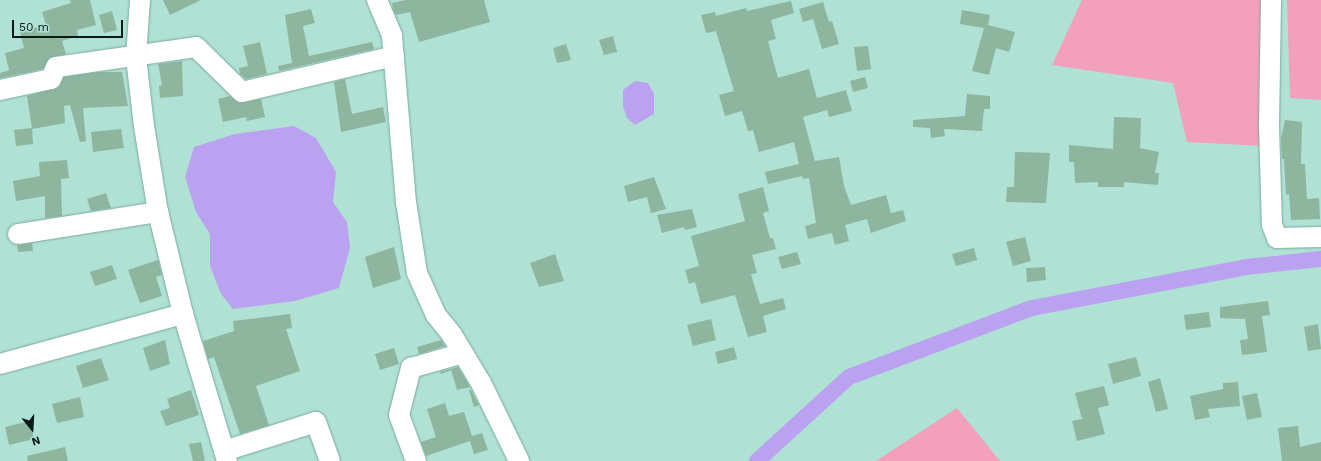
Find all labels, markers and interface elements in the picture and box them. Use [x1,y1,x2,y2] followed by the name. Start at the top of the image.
[14,12,125,38] scale bar
[19,20,49,34] text: 50 m
[12,409,52,449] north arrow
[30,433,42,448] text: N

